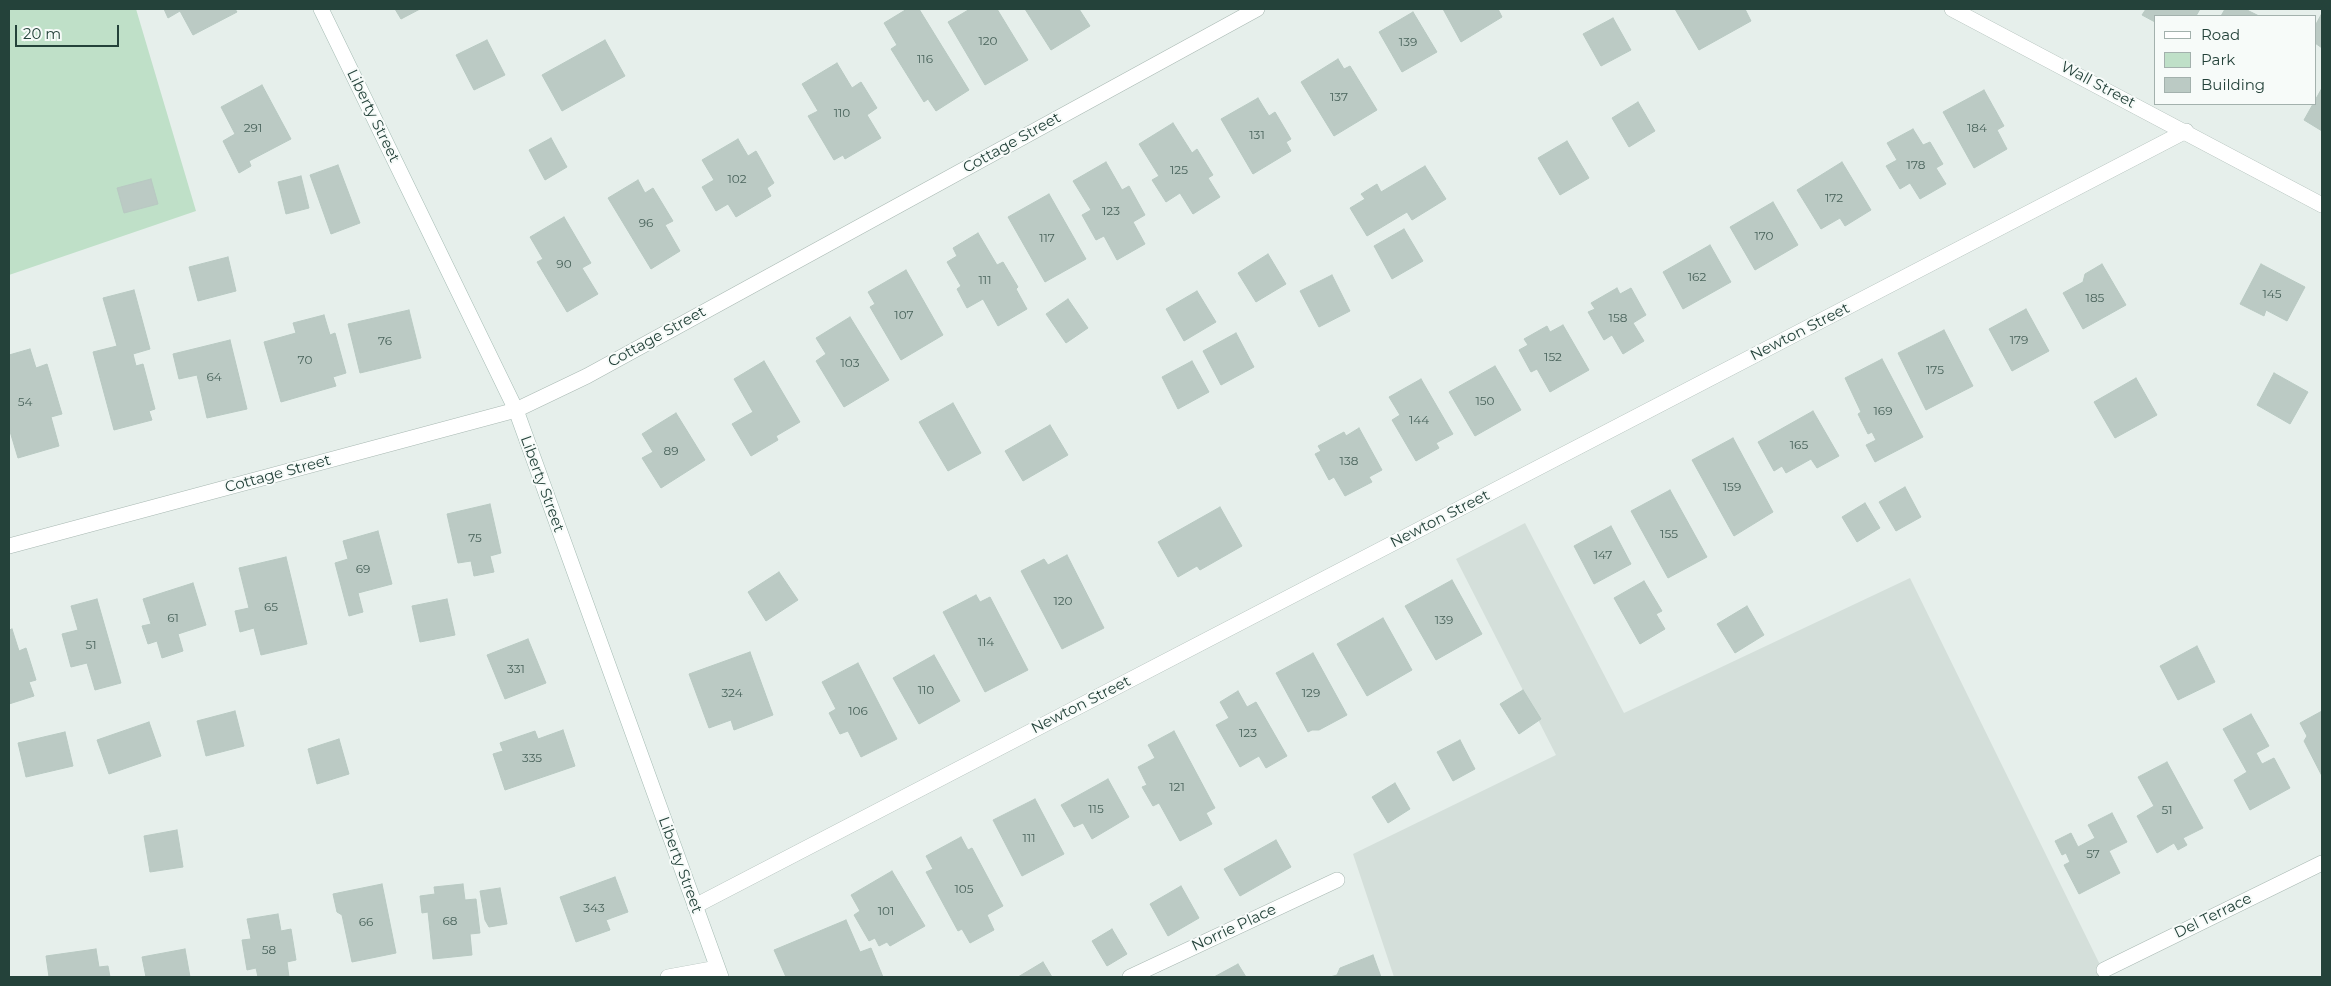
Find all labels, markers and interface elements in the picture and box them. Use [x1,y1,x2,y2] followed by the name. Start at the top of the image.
[18,15,121,47] scale bar
[2154,15,2316,105] legend
[23,24,61,43] text: 20 m
[2201,25,2240,44] text: Road
[978,34,998,48] house number: 120
[1399,35,1417,49] house number: 139
[2201,50,2235,69] text: Park
[917,52,933,66] house number: 116
[2058,58,2138,112] street label: Wall Street
[343,67,403,165] street label: Liberty Street
[2201,75,2265,94] text: Building
[1330,90,1348,104] house number: 137
[834,106,850,120] house number: 110
[960,109,1064,177] street label: Cottage Street
[244,121,262,135] house number: 291
[1967,121,1987,135] house number: 184
[1249,128,1265,142] house number: 131
[1907,158,1925,172] house number: 178
[1170,163,1188,177] house number: 125
[727,172,747,186] house number: 102
[1825,191,1843,205] house number: 172
[1102,204,1120,218] house number: 123
[639,216,653,230] house number: 96
[1754,229,1774,243] house number: 170
[1039,231,1055,245] house number: 117
[556,257,572,271] house number: 90
[1688,270,1706,284] house number: 162
[979,273,991,287] house number: 111
[2262,287,2282,301] house number: 145
[2086,291,2104,305] house number: 185
[1747,299,1853,365] street label: Newton Street
[605,303,709,371] street label: Cottage Street
[894,308,914,322] house number: 107
[1609,311,1627,325] house number: 158
[2010,333,2028,347] house number: 179
[378,334,392,348] house number: 76
[1544,350,1562,364] house number: 152
[298,353,312,367] house number: 70
[841,356,859,370] house number: 103
[1926,363,1944,377] house number: 175
[206,370,222,384] house number: 64
[1475,394,1495,408] house number: 150
[18,395,32,409] house number: 54
[1874,404,1892,418] house number: 169
[1409,413,1429,427] house number: 144
[516,433,568,535] street label: Liberty Street
[1790,438,1808,452] house number: 165
[664,444,678,458] house number: 89
[223,451,333,497] street label: Cottage Street
[1340,454,1358,468] house number: 138
[1723,480,1741,494] house number: 159
[1387,486,1493,552] street label: Newton Street
[1660,527,1678,541] house number: 155
[468,531,482,545] house number: 75
[1594,548,1612,562] house number: 147
[356,562,370,576] house number: 69
[1053,594,1073,608] house number: 120
[264,600,278,614] house number: 65
[167,611,179,625] house number: 61
[1435,613,1453,627] house number: 139
[978,635,994,649] house number: 114
[85,638,97,652] house number: 51
[507,662,525,676] house number: 331
[1028,672,1134,738] street label: Newton Street
[918,683,934,697] house number: 110
[721,686,743,700] house number: 324
[1302,686,1320,700] house number: 129
[848,704,868,718] house number: 106
[1239,726,1257,740] house number: 123
[522,751,542,765] house number: 335
[1169,780,1185,794] house number: 121
[1088,802,1104,816] house number: 115
[2161,803,2173,817] house number: 51
[654,814,706,916] street label: Liberty Street
[1023,831,1035,845] house number: 111
[2086,847,2100,861] house number: 57
[954,882,974,896] house number: 105
[2171,890,2255,942] street label: Del Terrace
[583,901,605,915] house number: 343
[1189,901,1279,955] street label: Norrie Place
[878,904,894,918] house number: 101
[443,914,457,928] house number: 68
[359,915,373,929] house number: 66
[262,943,276,957] house number: 58

